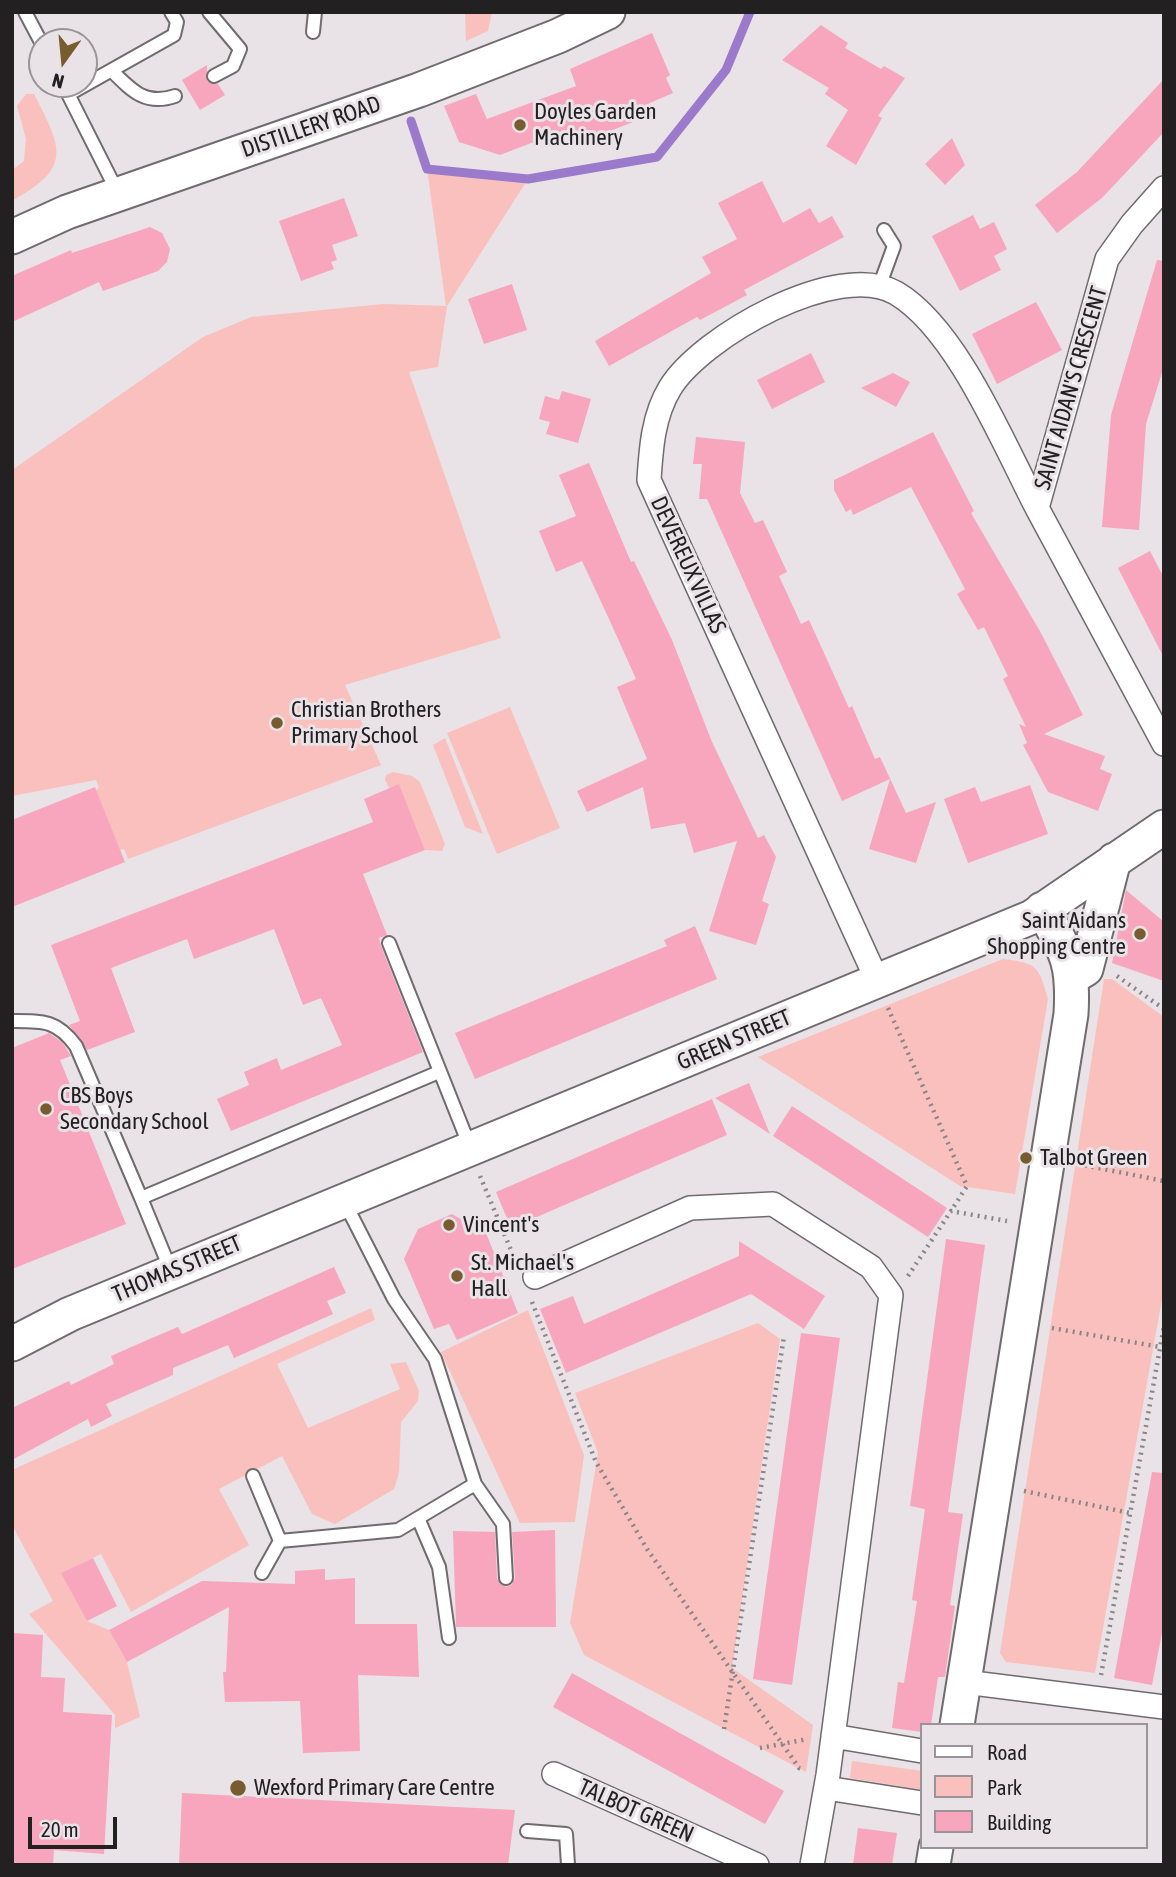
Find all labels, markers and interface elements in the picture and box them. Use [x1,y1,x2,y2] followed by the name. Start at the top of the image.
[28,28,98,98] north arrow
[50,69,66,93] text: N
[238,90,384,164] street label: DISTILLERY ROAD
[534,98,657,152] place label: Doyles Garden Machinery
[512,117,528,133] marker: Doyles Garden Machinery
[1029,283,1113,493] street label: SAINT AIDAN'S CRESCENT
[644,492,732,638] street label: DEVEREUX VILLAS
[291,696,441,750] place label: Christian Brothers Primary School
[269,715,285,731] marker: Christian Brothers Primary School
[987,907,1126,961] place label: Saint Aidans Shopping Centre
[1132,926,1148,942] marker: Saint Aidans Shopping Centre
[673,1004,795,1076] street label: GREEN STREET
[60,1082,209,1136] place label: CBS Boys Secondary School
[38,1101,54,1117] marker: CBS Boys Secondary School
[1040,1144,1148,1172] place label: Talbot Green
[1018,1150,1034,1166] marker: Talbot Green
[463,1211,539,1239] place label: Vincent's
[441,1217,457,1233] marker: Vincent's
[108,1229,246,1309] street label: THOMAS STREET
[471,1249,574,1303] place label: St. Michael's Hall
[449,1268,465,1284] marker: St. Michael's Hall
[920,1723,1148,1849] legend
[987,1740,1027,1764] text: Road
[574,1773,698,1849] street label: TALBOT GREEN
[254,1774,495,1802] place label: Wexford Primary Care Centre
[987,1775,1022,1799] text: Park
[228,1778,248,1798] marker: Wexford Primary Care Centre
[32,1804,121,1848] scale bar
[987,1810,1051,1834] text: Building
[41,1817,79,1841] text: 20 m

